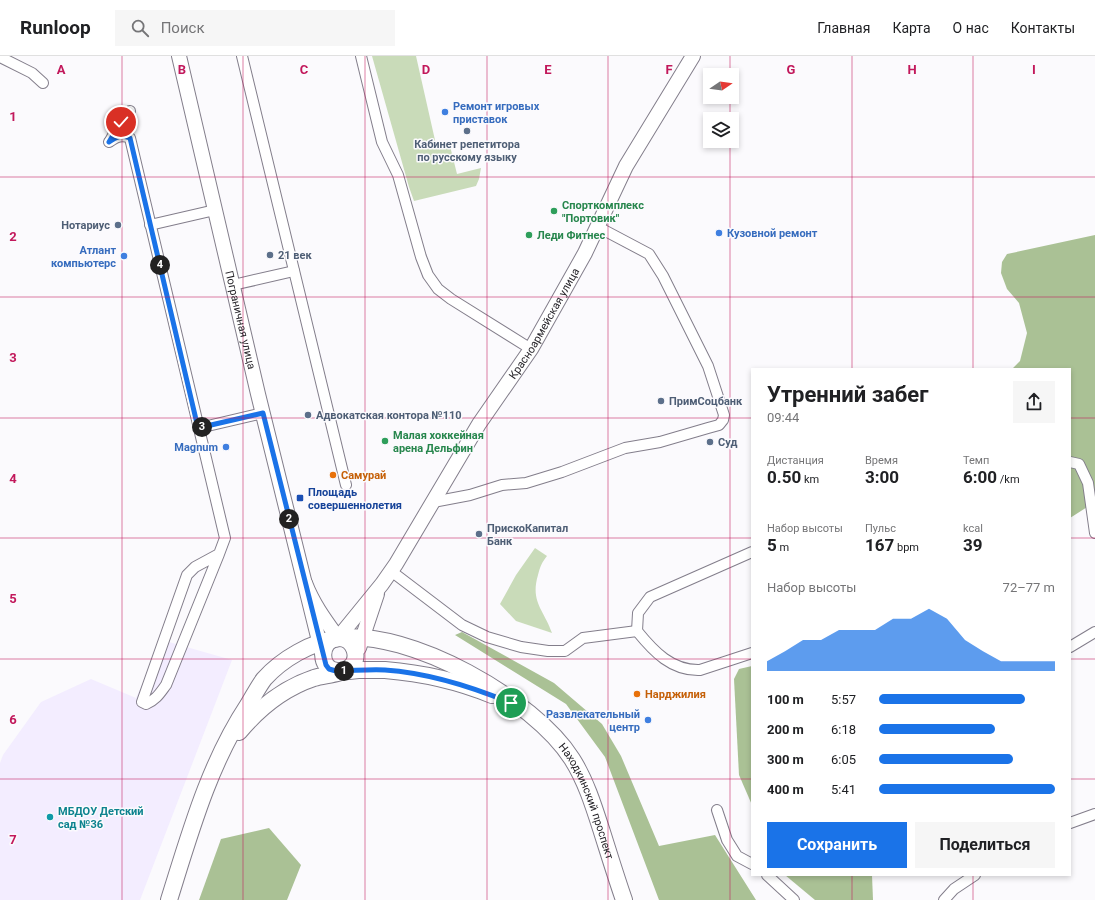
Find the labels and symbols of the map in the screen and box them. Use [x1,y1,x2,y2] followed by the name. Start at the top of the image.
[57,62,66,77] text: A
[178,62,186,77] text: B
[300,62,309,77] text: C
[422,62,430,77] text: D
[544,62,552,77] text: E
[665,62,673,77] text: F
[787,62,796,77] text: G
[907,62,917,77] text: H
[1032,62,1036,77] text: I
[703,68,739,104] north arrow
[453,100,540,126] place label: Ремонт игровых приставок
[104,105,138,139] pin
[440,107,450,117] marker: Ремонт игровых приставок
[9,109,17,124] text: 1
[462,126,472,136] marker: Кабинет репетитора по русскому языку
[414,138,520,164] place label: Кабинет репетитора по русскому языку
[562,199,644,225] place label: Спорткомплекс "Портовик"
[549,206,559,216] marker: Спорткомплекс "Портовик"
[61,219,110,232] place label: Нотариус
[113,220,123,230] marker: Нотариус
[727,227,818,240] place label: Кузовной ремонт
[714,228,724,238] marker: Кузовной ремонт
[9,229,17,244] text: 2
[537,229,606,242] place label: Леди Фитнес
[524,230,534,240] marker: Леди Фитнес
[51,244,116,270] place label: Атлант компьютерс
[278,249,313,262] place label: 21 век
[265,250,275,260] marker: 21 век
[119,251,129,261] marker: Атлант компьютерс
[150,255,170,275] pin: 4
[506,266,582,382] street label: Красноармейская улица
[222,269,258,371] street label: Пограничная улица
[9,350,17,365] text: 3
[669,395,743,408] place label: ПримСоцбанк
[656,396,666,406] marker: ПримСоцбанк
[316,409,462,422] place label: Адвокатская контора №110
[303,410,313,420] marker: Адвокатская контора №110
[192,417,212,437] pin: 3
[393,429,484,455] place label: Малая хоккейная арена Дельфин
[380,436,390,446] marker: Малая хоккейная арена Дельфин
[718,436,737,449] place label: Суд
[705,437,715,447] marker: Суд
[174,441,218,454] place label: Magnum
[221,442,231,452] marker: Magnum
[341,469,386,482] place label: Самурай
[328,470,338,480] marker: Самурай
[9,471,17,486] text: 4
[308,486,402,512] place label: Площадь совершеннолетия
[295,493,305,503] marker: Площадь совершеннолетия
[279,509,299,529] pin: 2
[487,522,568,548] place label: ПрискоКапитал Банк
[474,529,484,539] marker: ПрискоКапитал Банк
[9,591,17,606] text: 5
[334,661,354,681] pin: 1
[494,686,528,720] pin
[645,688,706,701] place label: Нарджилия
[632,689,642,699] marker: Нарджилия
[546,708,640,734] place label: Развлекательный центр
[9,712,17,727] text: 6
[643,715,653,725] marker: Развлекательный центр
[556,741,616,862] street label: Находкинский проспект
[58,805,144,831] place label: МБДОУ Детский сад №36
[45,812,55,822] marker: МБДОУ Детский сад №36
[9,832,17,847] text: 7

